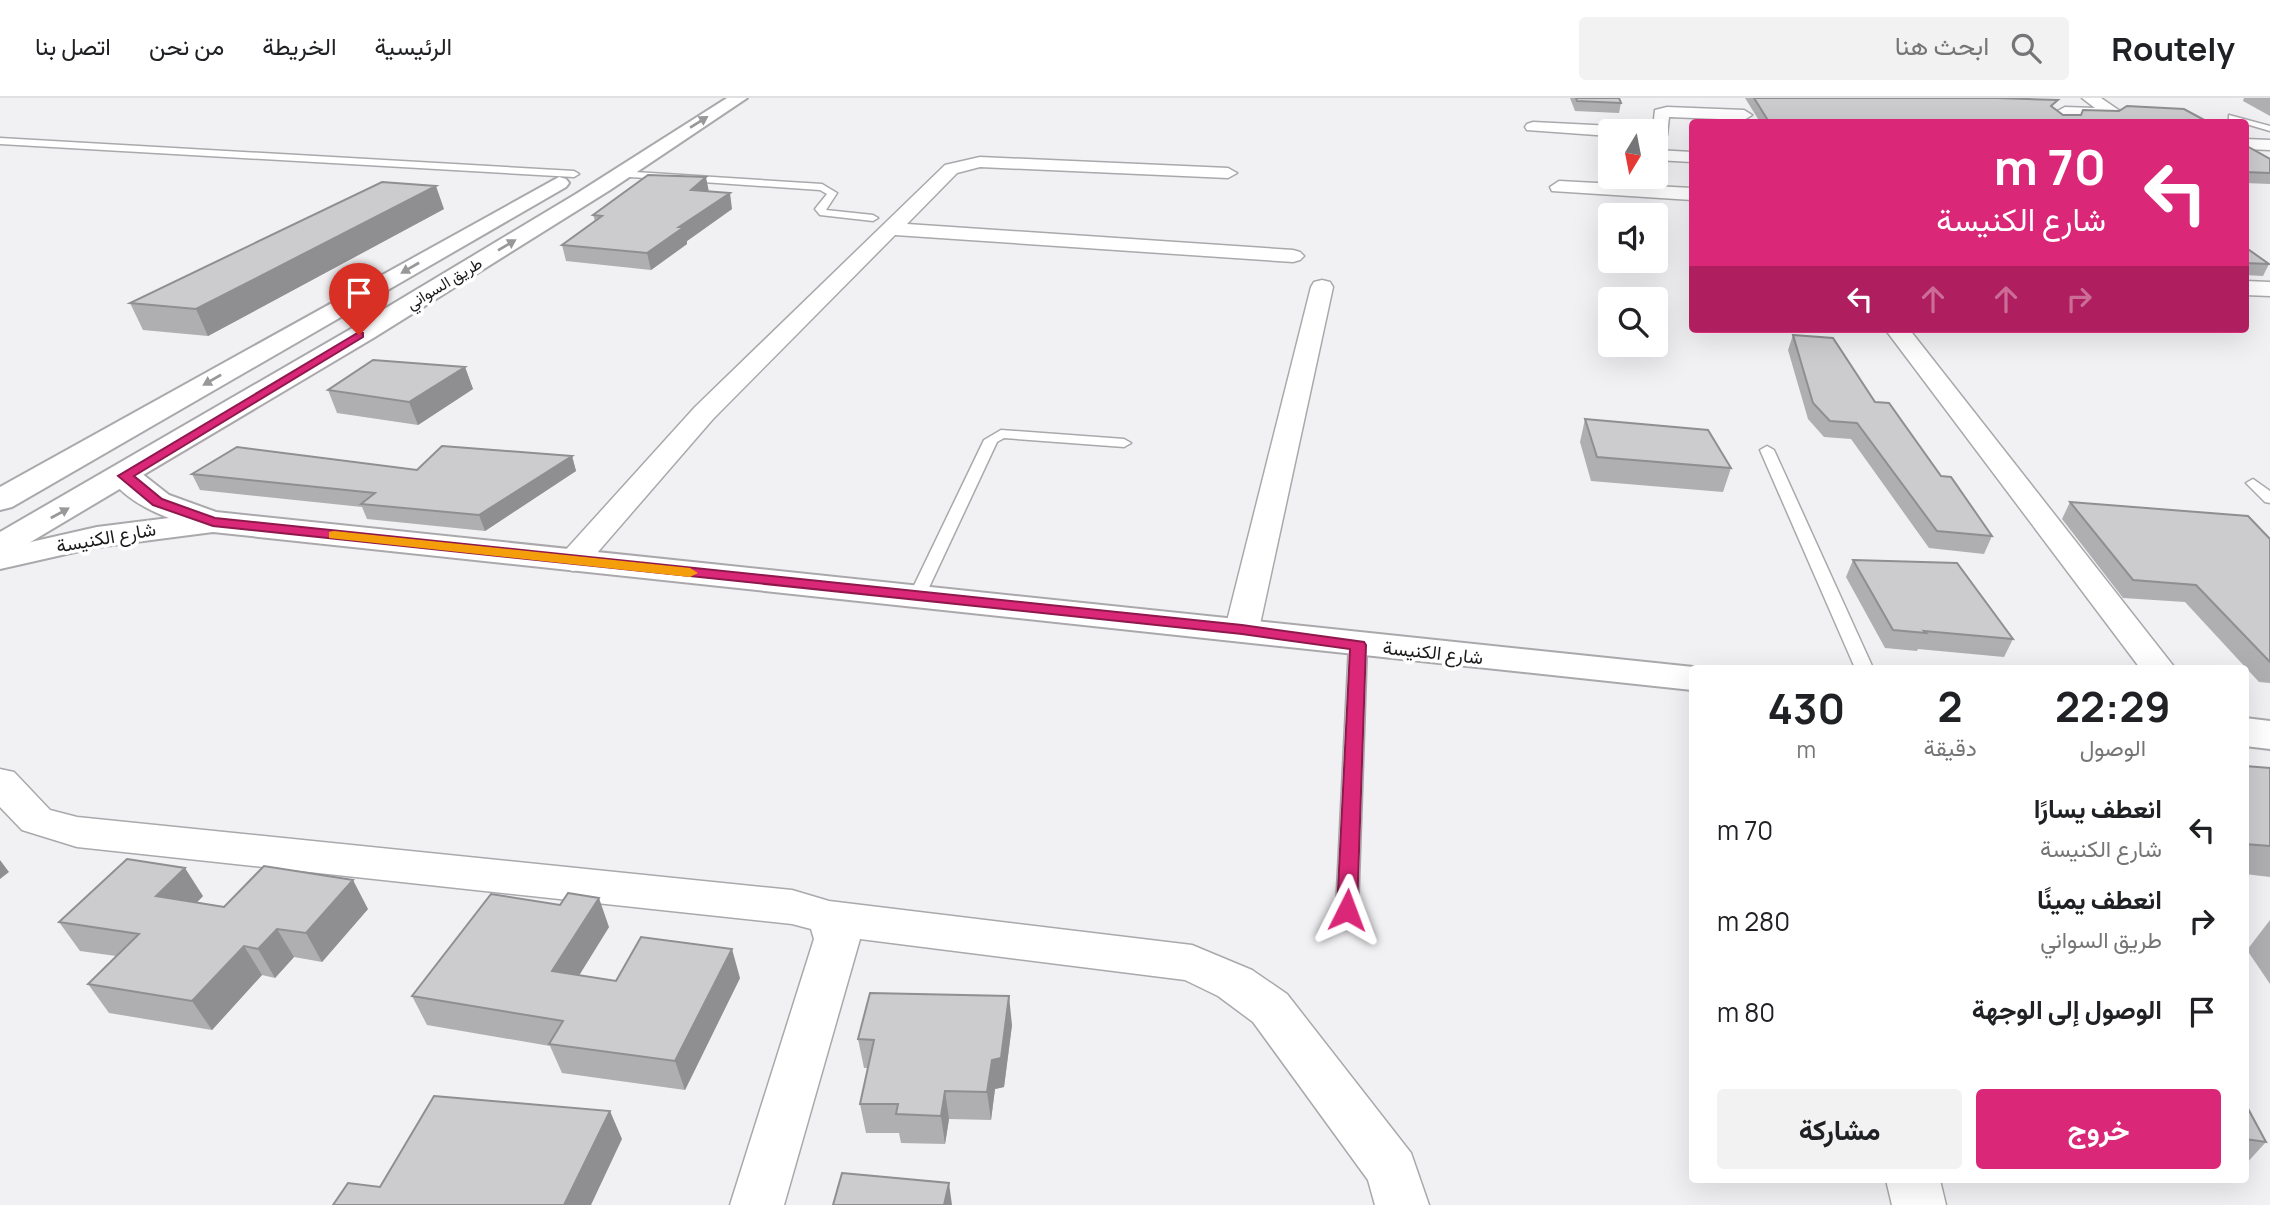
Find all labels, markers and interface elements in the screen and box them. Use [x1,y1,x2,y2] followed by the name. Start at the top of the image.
[1579,17,2069,80] search box
[2111,26,2235,71] text: Routely
[1895,27,1989,63] text: ابحث هنا
[35,29,111,62] text: اتصل بنا
[149,29,224,62] text: من نحن
[262,29,337,62] text: الخريطة
[375,29,452,62] text: الرئيسية
[2007,29,2045,67] icon: search
[689,116,708,129] one-way arrow
[1598,119,1668,189] north arrow
[1598,119,1668,357] map controls
[1994,133,2106,200] text: 70 m
[2130,147,2221,238] icon: left
[1936,197,2106,241] text: شارع الكنيسة
[1598,203,1668,273] button: sound
[497,238,516,251] one-way arrow
[402,252,488,317] street label: طريق السواني
[400,262,420,274] one-way arrow
[329,263,389,335] pin
[340,274,378,312] icon: arrive
[1841,280,1879,318] icon: left
[1914,280,1952,318] icon: ahead
[1987,280,2025,318] icon: ahead
[2060,280,2098,318] icon: right
[1598,287,1668,357] button: search
[203,374,222,386] one-way arrow
[50,507,69,519] one-way arrow
[54,515,158,559] street label: شارع الكنيسة
[1382,634,1484,670] street label: شارع الكنيسة
[1938,677,1963,735] text: 2
[2055,677,2171,735] text: 22:29
[1767,679,1845,737] text: 430
[1923,731,1977,763] text: دقيقة
[2080,731,2146,763] text: الوصول
[1796,733,1816,765] text: m
[2034,790,2162,826] text: انعطف يسارًا
[2183,811,2221,849] icon: left
[1717,812,1773,848] text: 70 m
[2040,832,2162,864] text: شارع الكنيسة
[1310,873,1384,947] position arrow
[2037,881,2162,917] text: انعطف يمينًا
[2183,902,2221,940] icon: right
[1717,903,1790,939] text: 280 m
[2040,923,2162,955] text: طريق السواني
[1972,991,2162,1027] text: الوصول إلى الوجهة
[2183,993,2221,1031] icon: arrive
[1717,994,1775,1030] text: 80 m
[1717,1089,1962,1169] button: مشاركة
[1976,1089,2221,1169] button: خروج

